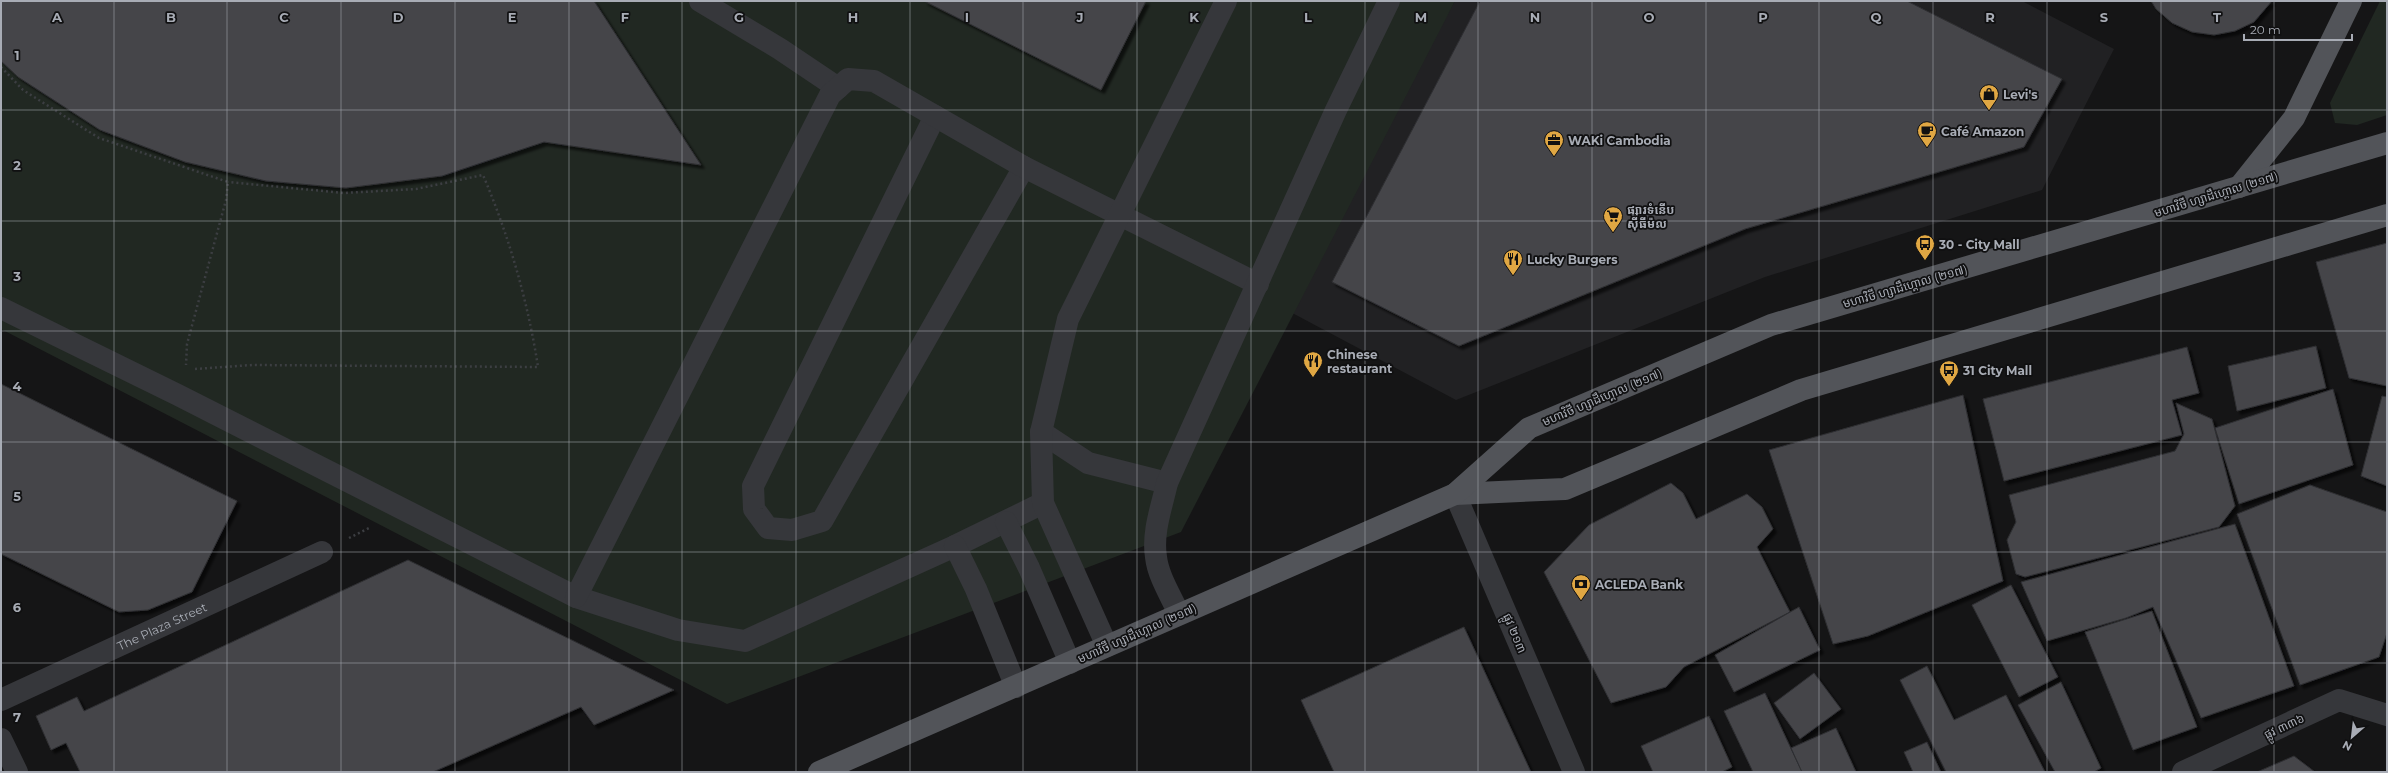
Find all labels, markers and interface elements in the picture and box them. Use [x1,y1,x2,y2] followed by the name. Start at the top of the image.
[51,9,63,25] text: A
[166,9,176,25] text: B
[279,9,289,25] text: C
[393,9,404,25] text: D
[508,9,517,25] text: E
[621,9,629,25] text: F
[734,9,744,25] text: G
[848,9,858,25] text: H
[965,9,969,25] text: I
[1075,9,1084,25] text: J
[1189,9,1199,25] text: K
[1304,9,1312,25] text: L
[1415,9,1427,25] text: M
[1530,9,1540,25] text: N
[1644,9,1655,25] text: O
[1758,9,1768,25] text: P
[1871,9,1882,25] text: Q
[1985,9,1995,25] text: R
[2100,9,2108,25] text: S
[2213,9,2221,25] text: T
[2244,16,2352,42] scale bar
[2250,22,2281,37] text: 20 m
[14,47,20,63] text: 1
[1978,83,2000,111] shop icon: Levi's
[2003,87,2038,102] place label: Levi's
[1916,120,1938,148] cafe icon: Café Amazon
[1941,124,2024,139] place label: Café Amazon
[1543,129,1565,157] office icon: WAKi Cambodia
[1568,133,1671,148] place label: WAKi Cambodia
[13,157,21,173] text: 2
[2152,168,2280,220] street label: មហាវិថី ហ្សាដឹហ្គោល (២១៧)
[1627,202,1674,231] place label: ផ្សារទំនើប ស៊ីធីម៉ល
[1602,205,1624,233] supermarket icon: ផ្សារទំនើប ស៊ីធីម៉ល
[1914,233,1936,261] bus stop icon: 30 - City Mall
[1938,237,2020,252] place label: 30 - City Mall
[1502,248,1524,276] restaurant icon: Lucky Burgers
[1527,252,1618,267] place label: Lucky Burgers
[1841,261,1969,311] street label: មហាវិថី ហ្សាដឹហ្គោល (២១៧)
[12,268,21,284] text: 3
[1327,347,1393,376] place label: Chinese restaurant
[1302,350,1324,378] restaurant icon: Chinese restaurant
[1938,359,1960,387] bus stop icon: 31 City Mall
[1962,363,2032,378] place label: 31 City Mall
[1540,365,1664,429] street label: មហាវិថី ហ្សាដឹហ្គោល (២១៧)
[13,378,22,394] text: 4
[13,488,21,504] text: 5
[1570,573,1592,601] bank icon: ACLEDA Bank
[1594,577,1683,592] place label: ACLEDA Bank
[13,599,22,615] text: 6
[115,599,209,653] street label: The Plaza Street
[1075,600,1199,666] street label: មហាវិថី ហ្សាដឹហ្គោល (២១៧)
[1497,611,1530,656] street label: ផ្លូវ ២១៣
[13,709,21,725] text: 7
[2261,710,2308,745] street label: ផ្លូវ ៣៣៦
[2332,717,2372,757] north arrow
[2340,738,2355,754] text: N

